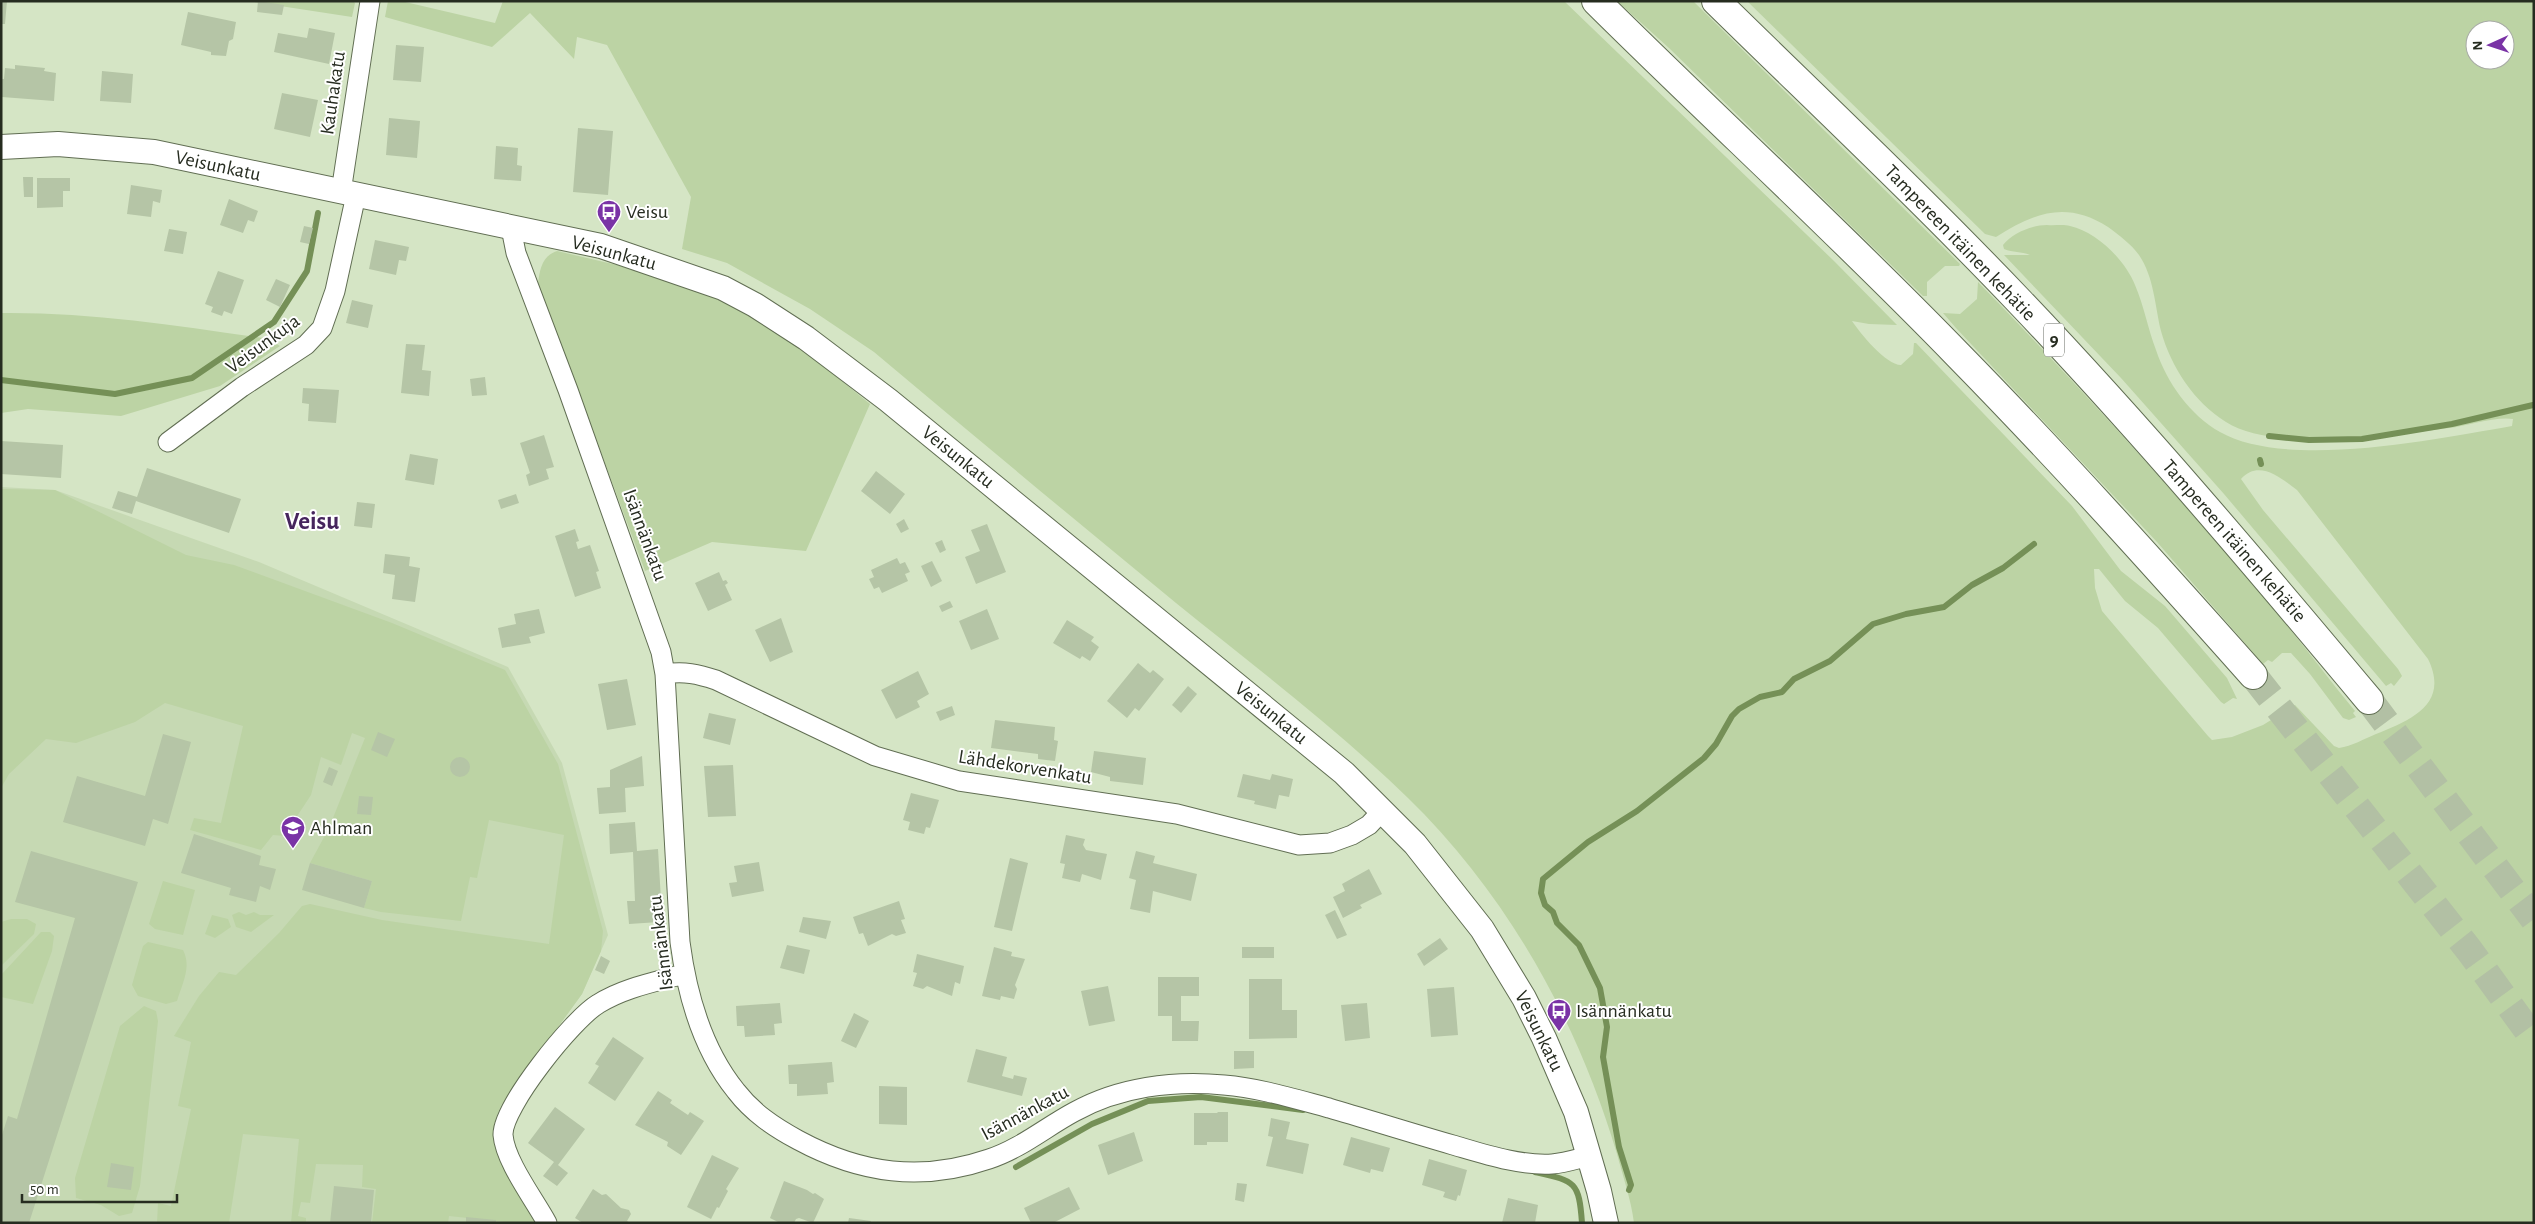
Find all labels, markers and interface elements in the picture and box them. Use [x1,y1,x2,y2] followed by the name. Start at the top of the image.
[2465,20,2515,70] north arrow
[2471,40,2485,51] text: N
[317,50,349,136] street label: Kauhakatu
[174,147,262,185] street label: Veisunkatu
[1881,161,2039,325] street label: Tampereen itäinen kehätie
[596,199,622,233] bus stop icon: Veisu
[626,202,668,222] place label: Veisu
[570,232,658,274] street label: Veisunkatu
[222,311,304,377] street label: Veisunkuja
[2044,324,2064,356] road number: 9
[918,422,998,492] street label: Veisunkatu
[2158,456,2310,626] street label: Tampereen itäinen kehätie
[619,487,671,583] street label: Isännänkatu
[285,509,339,534] district label: Veisu
[1231,678,1311,748] street label: Veisunkatu
[957,747,1093,787] street label: Lähdekorvenkatu
[280,815,306,849] school or university icon: Ahlman
[310,818,372,838] place label: Ahlman
[645,894,677,992] street label: Isännänkatu
[1511,988,1567,1074] street label: Veisunkatu
[1546,998,1572,1032] bus stop icon: Isännänkatu
[1576,1001,1672,1021] place label: Isännänkatu
[978,1082,1072,1144] street label: Isännänkatu
[22,1172,178,1204] scale bar
[30,1182,59,1197] text: 50 m

